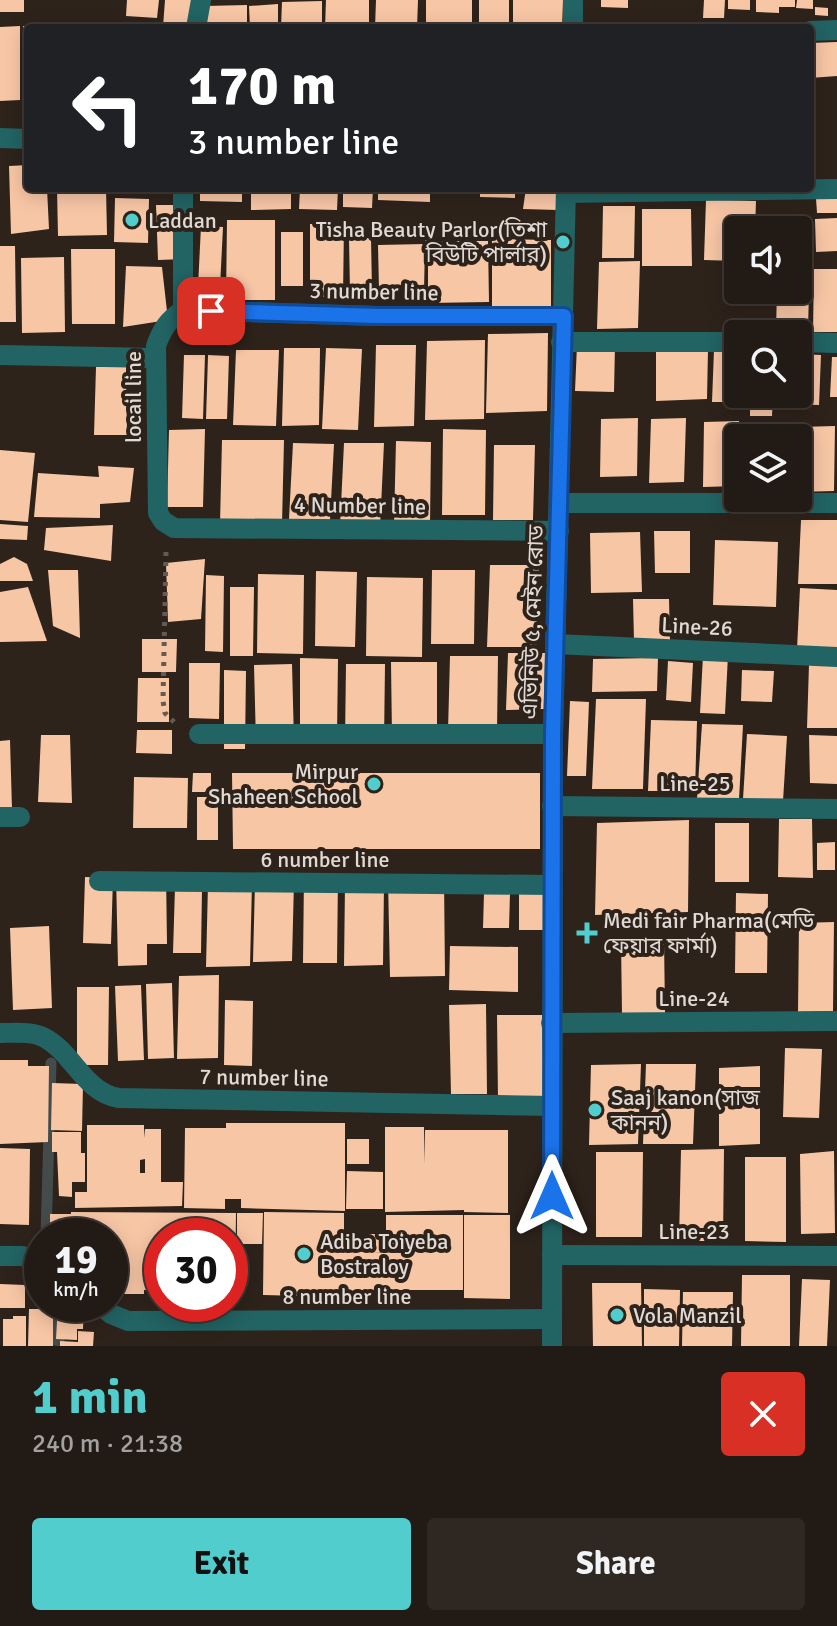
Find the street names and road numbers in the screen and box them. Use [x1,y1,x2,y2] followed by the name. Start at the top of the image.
[309,277,439,306] street label: 3 number line
[120,351,147,443] street label: locail line
[294,491,426,520] street label: 4 Number line
[516,524,549,720] street label: এভিনিউ ৫, মেইন রোড
[661,611,733,642] street label: Line-26
[659,770,731,797] street label: Line-25
[260,846,390,873] street label: 6 number line
[658,985,730,1012] street label: Line-24
[199,1063,329,1092] street label: 7 number line
[658,1218,730,1245] street label: Line-23
[282,1283,412,1310] street label: 8 number line

